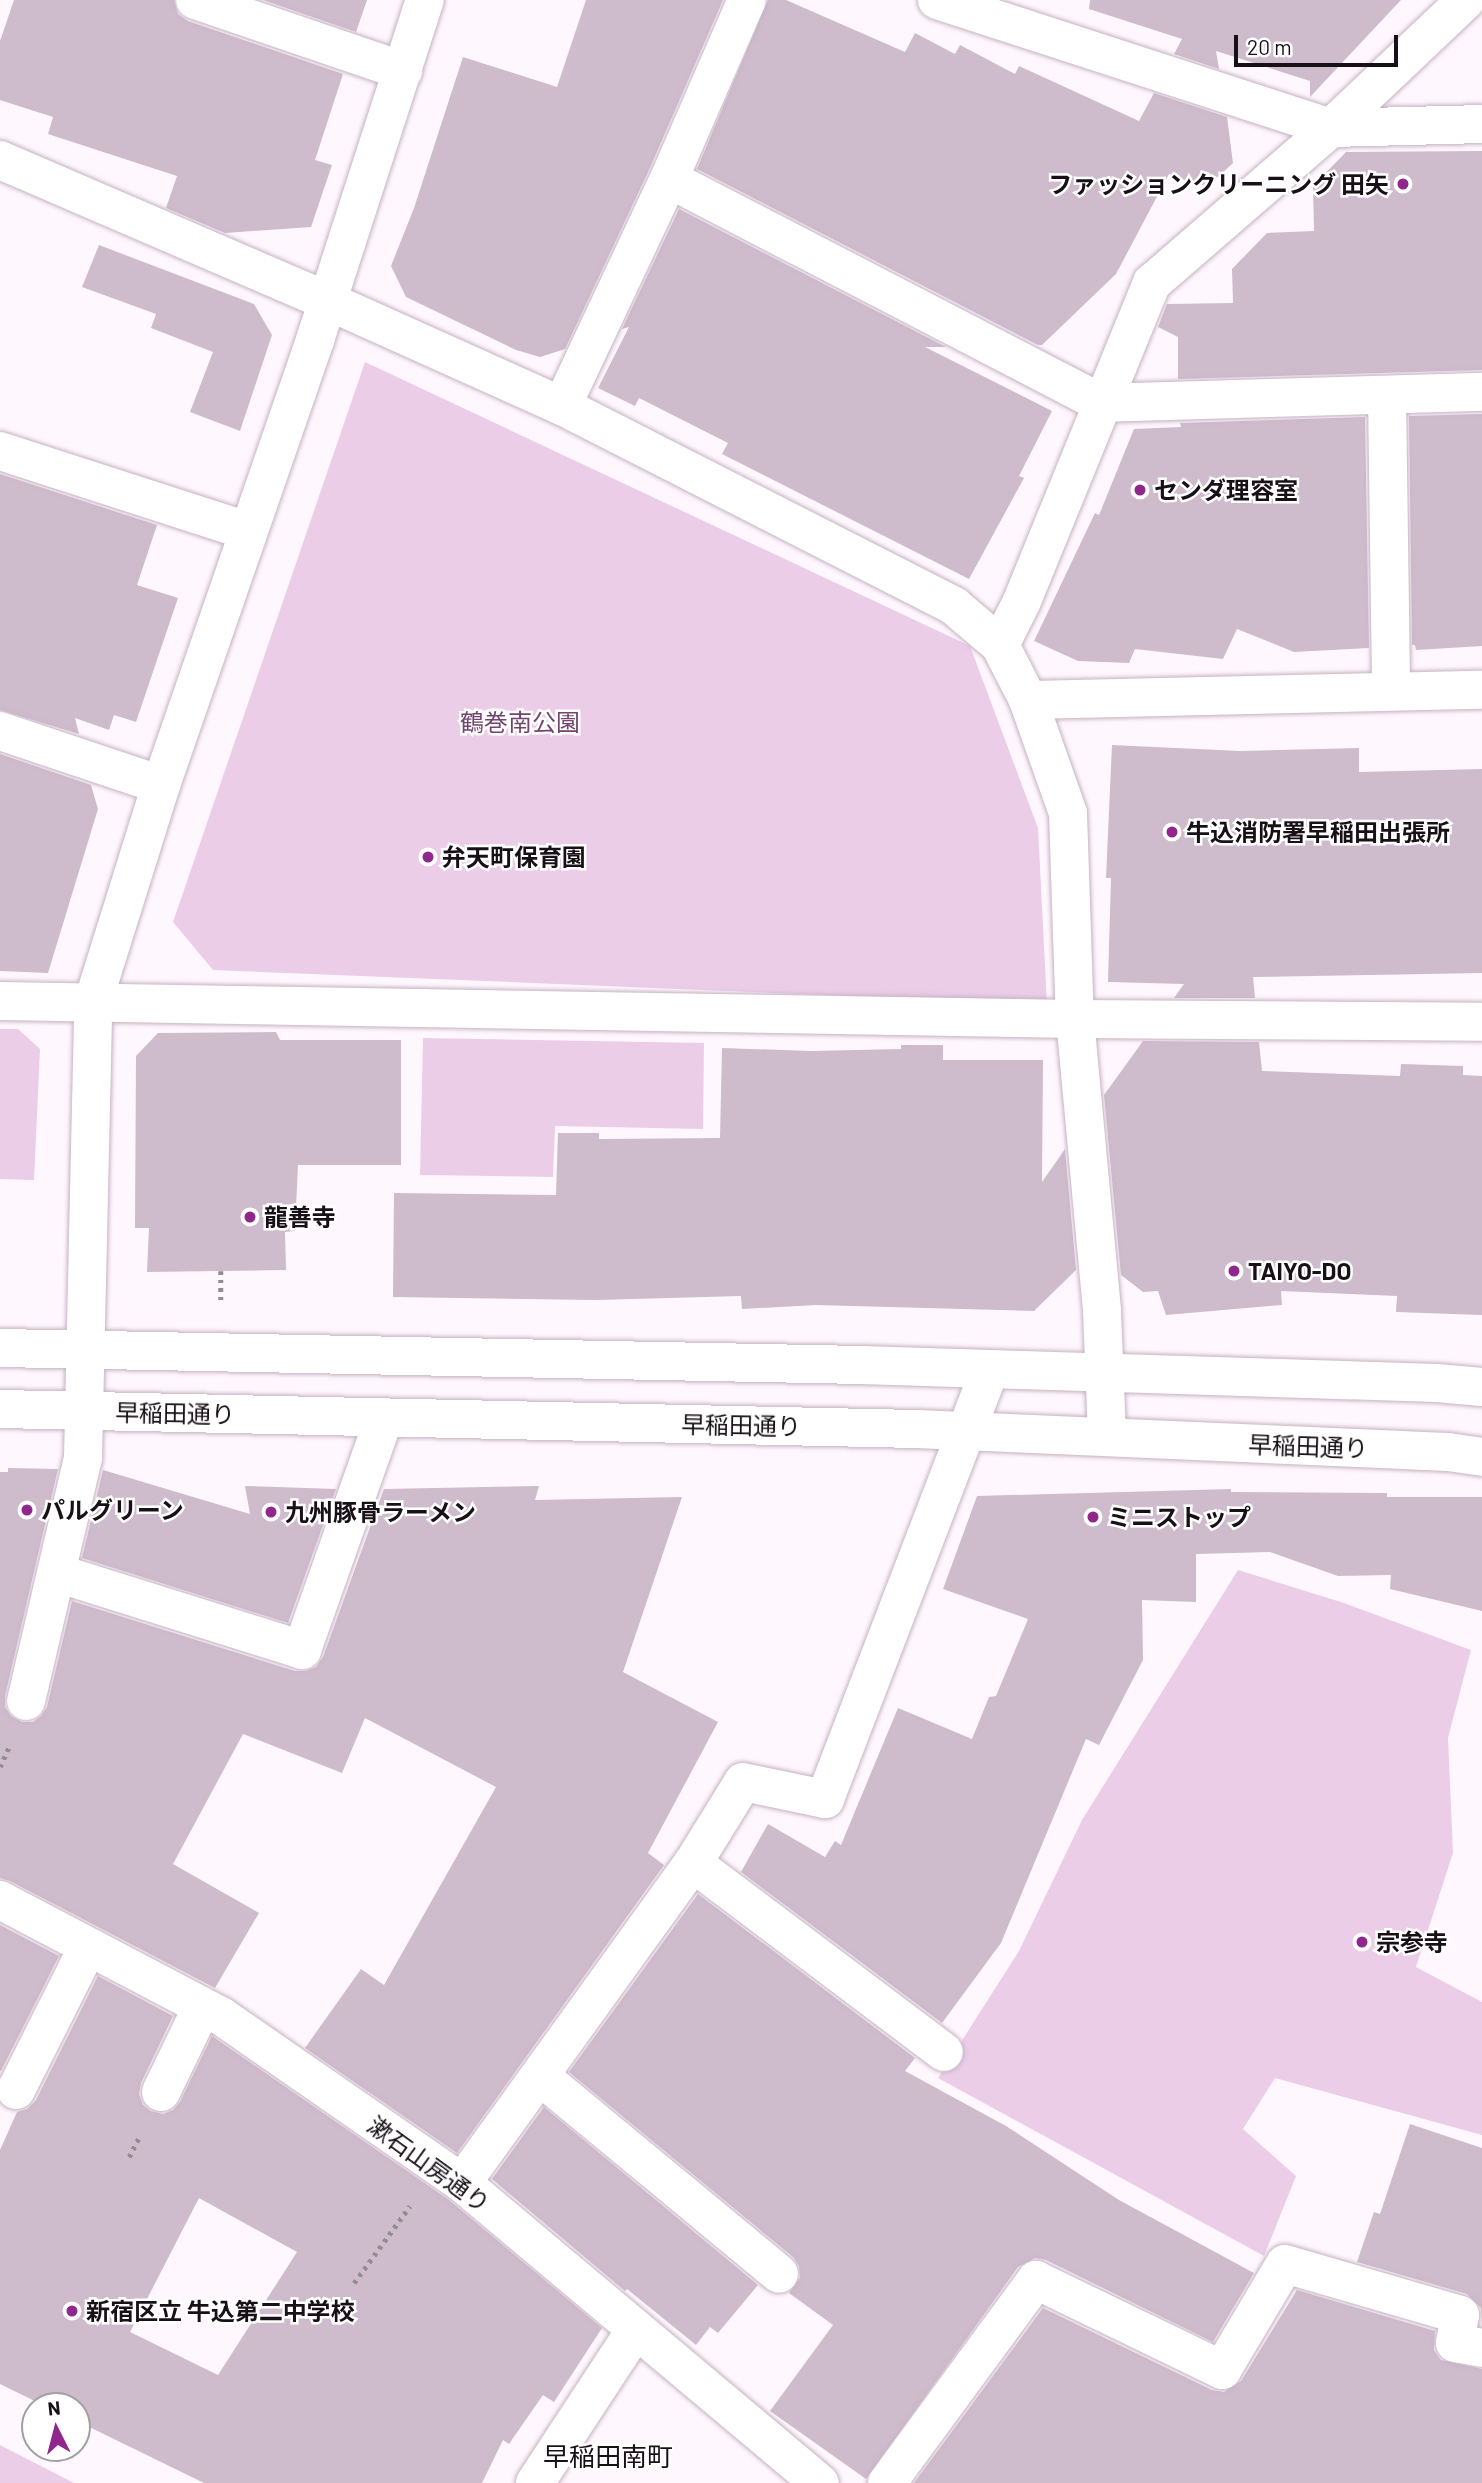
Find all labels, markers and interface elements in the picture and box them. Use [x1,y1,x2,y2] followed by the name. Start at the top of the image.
[1237,21,1402,65] scale bar
[1247,34,1292,59] text: 20 m
[1048,170,1389,198] place label: ファッションクリーニング 田矢
[1395,176,1411,192] marker: ファッションクリーニング 田矢
[1154,476,1298,504] place label: センダ理容室
[1132,482,1148,498] marker: センダ理容室
[460,708,580,736] park label: 鶴巻南公園
[1186,818,1450,846] place label: 牛込消防署早稲田出張所
[1164,824,1180,840] marker: 牛込消防署早稲田出張所
[442,843,586,871] place label: 弁天町保育園
[420,849,436,865] marker: 弁天町保育園
[264,1203,336,1231] place label: 龍善寺
[242,1209,258,1225] marker: 龍善寺
[1248,1257,1351,1285] place label: TAIYO-DO
[1226,1263,1242,1279] marker: TAIYO-DO
[115,1398,235,1428] street label: 早稲田通り
[681,1410,801,1440] street label: 早稲田通り
[1248,1430,1368,1462] street label: 早稲田通り
[41,1496,185,1524] place label: パルグリーン
[285,1498,477,1526] place label: 九州豚骨ラーメン
[19,1502,35,1518] marker: パルグリーン
[1107,1503,1251,1531] place label: ミニストップ
[263,1504,279,1520] marker: 九州豚骨ラーメン
[1085,1509,1101,1525] marker: ミニストップ
[1376,1928,1448,1956] place label: 宗参寺
[1354,1934,1370,1950] marker: 宗参寺
[362,2110,496,2218] street label: 漱石山房通り
[86,2297,355,2325] place label: 新宿区立 牛込第二中学校
[64,2303,80,2319] marker: 新宿区立 牛込第二中学校
[21,2392,91,2462] north arrow
[46,2396,61,2420] text: N
[543,2440,673,2472] district label: 早稲田南町

